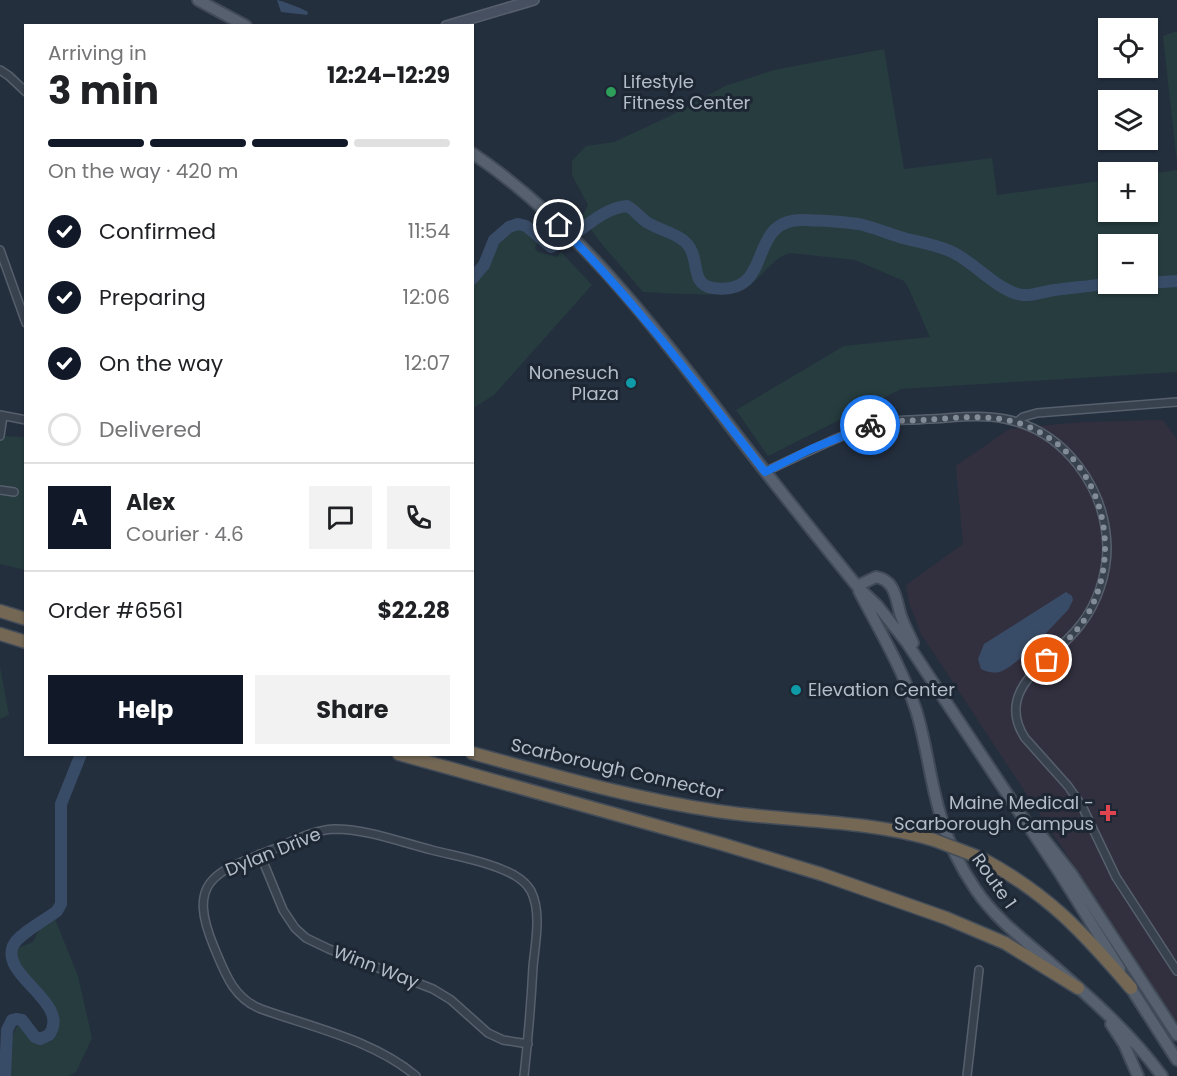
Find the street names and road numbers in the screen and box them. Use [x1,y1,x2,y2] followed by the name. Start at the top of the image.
[508,732,726,805] street label: Scarborough Connector
[221,821,324,882] street label: Dylan Drive
[966,848,1023,913] street label: Route 1
[330,939,423,994] street label: Winn Way

